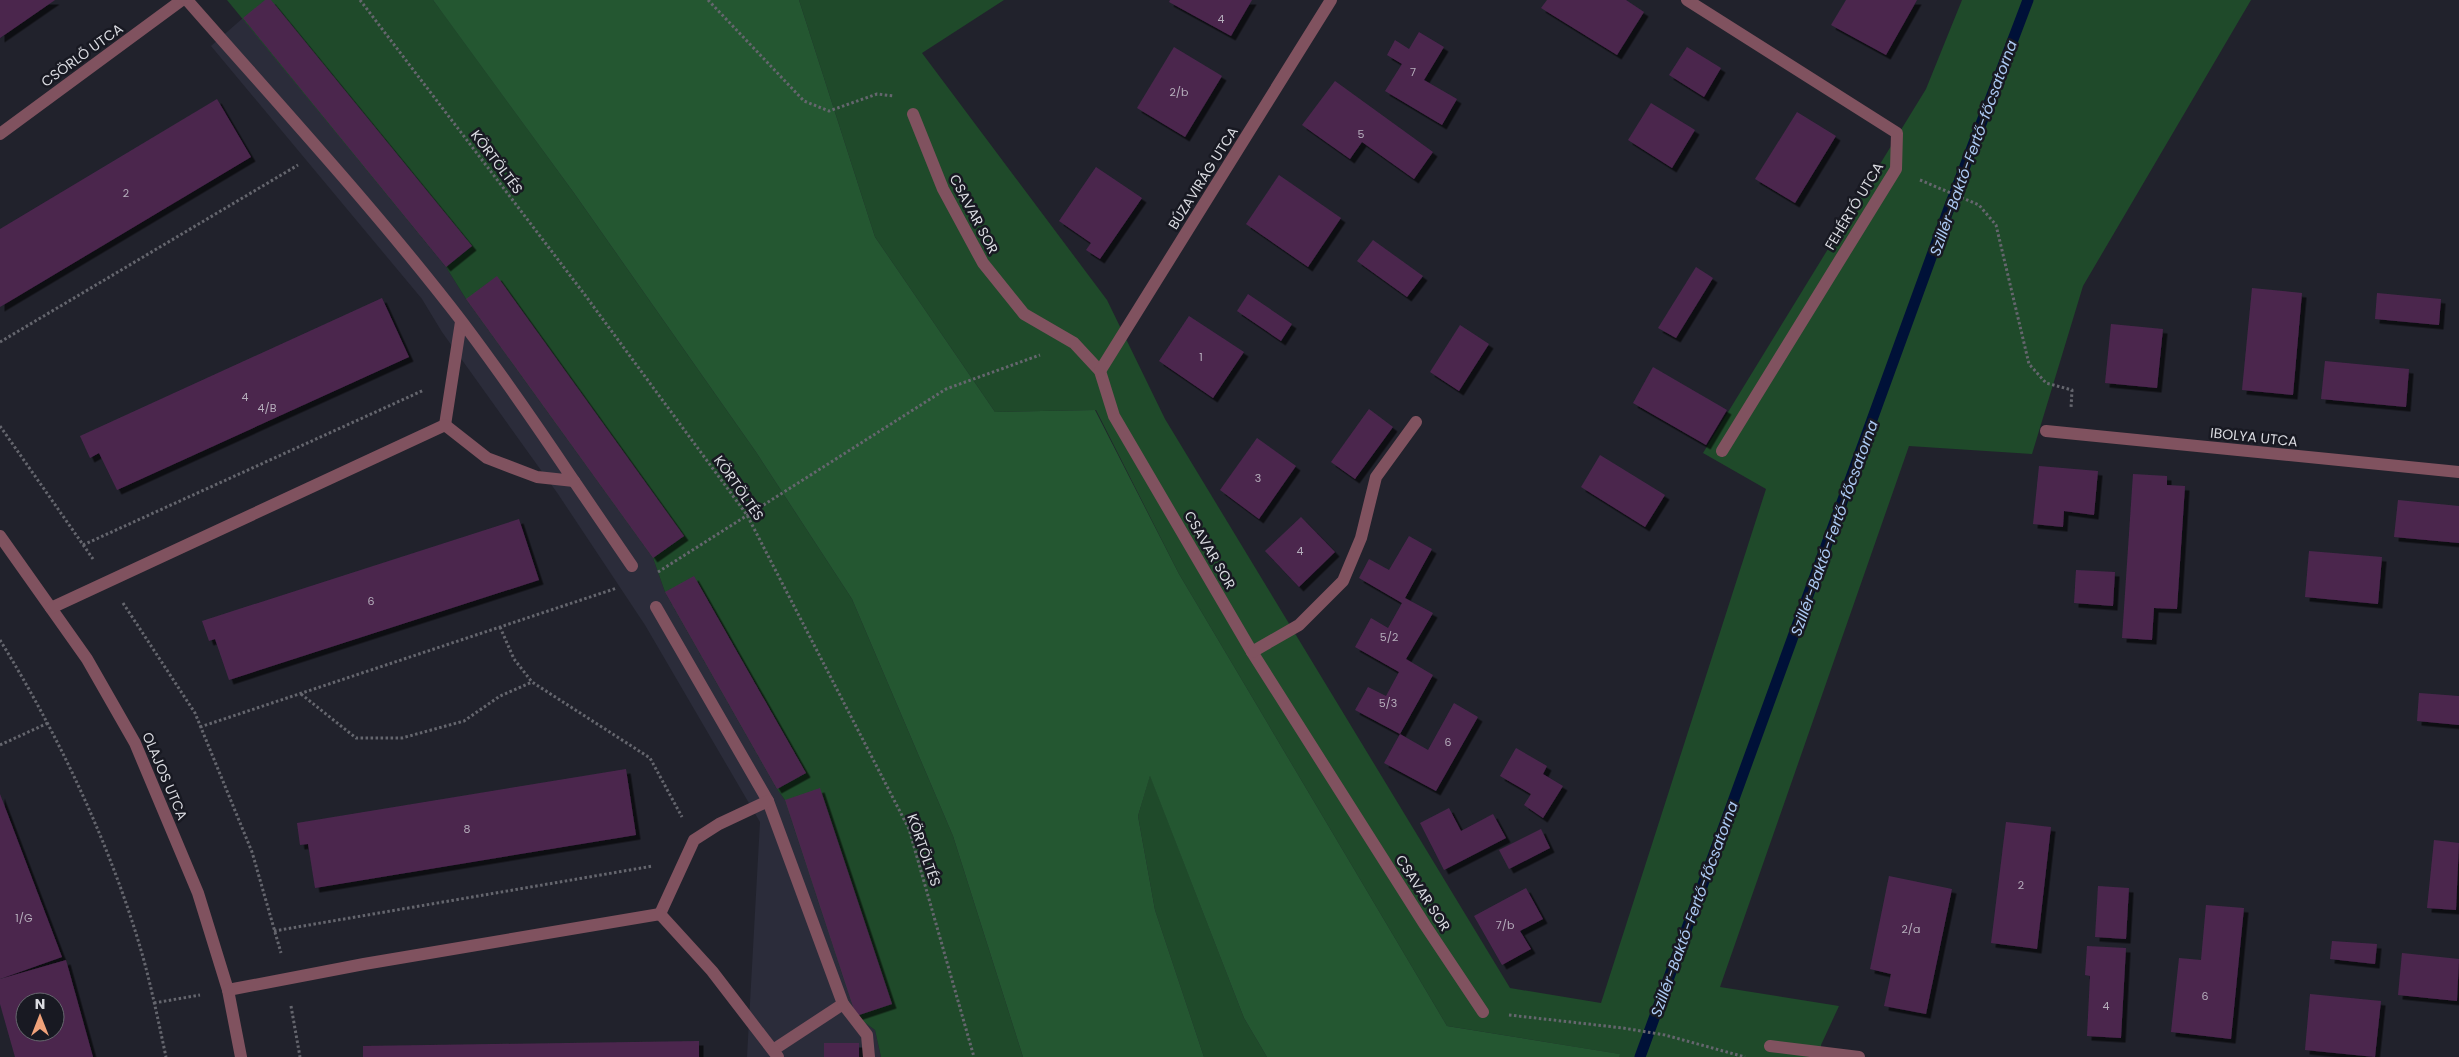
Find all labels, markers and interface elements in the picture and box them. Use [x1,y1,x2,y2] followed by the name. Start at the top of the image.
[1218,11,1225,27] house number: 4
[37,19,127,91] street label: CSÖRLŐ UTCA
[1924,37,2022,259] water label: Szillér-Baktó-Fertő-főcsatorna
[1410,64,1416,80] house number: 7
[1170,84,1189,100] house number: 2/b
[1163,123,1243,233] street label: BÚZAVIRÁG UTCA
[466,126,528,198] street label: KÖRTÖLTÉS
[1358,126,1365,142] house number: 5
[1820,158,1888,254] street label: FEHÉRTÓ UTCA
[945,171,1003,257] street label: CSAVAR SOR
[123,185,129,201] house number: 2
[1199,349,1203,365] house number: 1
[242,389,249,405] house number: 4
[258,400,277,416] house number: 4/B
[1785,417,1883,639] water label: Szillér-Baktó-Fertő-főcsatorna
[2209,422,2299,452] street label: IBOLYA UTCA
[709,451,769,525] street label: KÖRTÖLTÉS
[1255,470,1261,486] house number: 3
[1179,507,1241,593] street label: CSAVAR SOR
[1297,543,1304,559] house number: 4
[368,593,375,609] house number: 6
[1380,629,1398,645] house number: 5/2
[1379,695,1397,711] house number: 5/3
[137,729,193,823] street label: OLAJOS UTCA
[1445,734,1452,750] house number: 6
[1645,798,1743,1020] water label: Szillér-Baktó-Fertő-főcsatorna
[902,811,946,889] street label: KÖRTÖLTÉS
[464,821,471,837] house number: 8
[1391,851,1455,935] street label: CSAVAR SOR
[2018,877,2024,893] house number: 2
[15,910,33,926] house number: 1/G
[1496,917,1514,933] house number: 7/b
[1902,921,1921,937] house number: 2/a
[2202,988,2209,1004] house number: 6
[15,992,65,1042] north arrow
[35,994,45,1014] text: N
[2103,998,2110,1014] house number: 4

